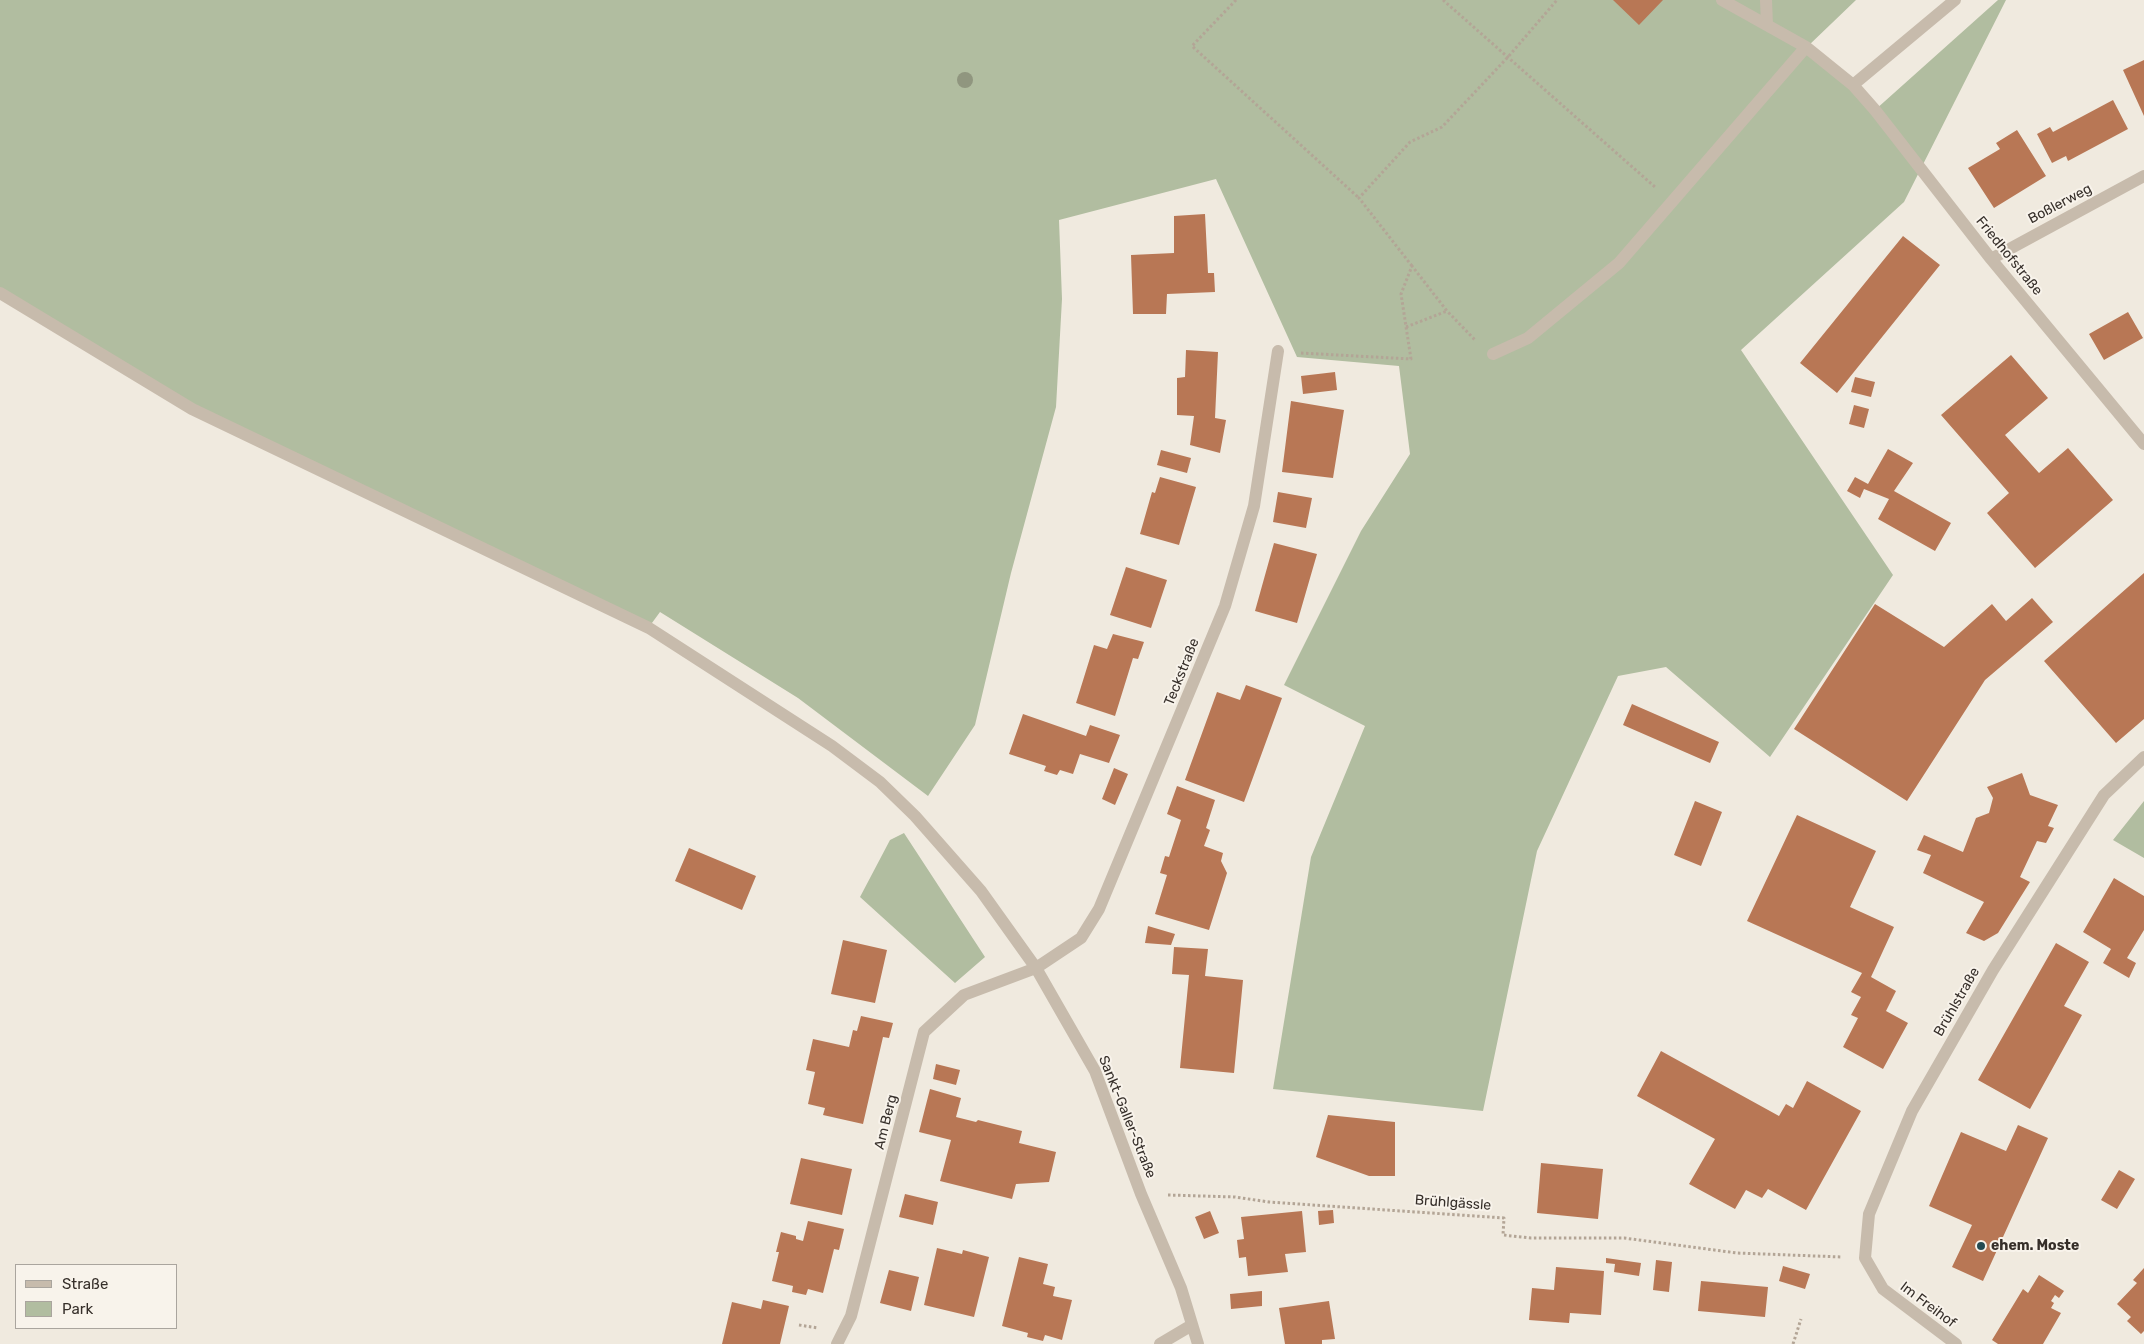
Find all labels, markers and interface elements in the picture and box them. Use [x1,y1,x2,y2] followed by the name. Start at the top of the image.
[2025,180,2095,228] street label: Boßlerweg
[1972,213,2046,299] street label: Friedhofstraße
[1161,636,1203,708] street label: Teckstraße
[1931,965,1983,1039] street label: Brühlstraße
[1095,1053,1159,1181] street label: Sankt-Galler-Straße
[871,1093,901,1151] street label: Am Berg
[1414,1192,1492,1214] street label: Brühlgässle
[1991,1238,2079,1254] place label: ehem. Moste
[1975,1240,1987,1252] marker: ehem. Moste
[15,1264,178,1329] legend
[62,1275,108,1293] text: Straße
[1897,1278,1959,1332] street label: Im Freihof
[62,1300,93,1318] text: Park

